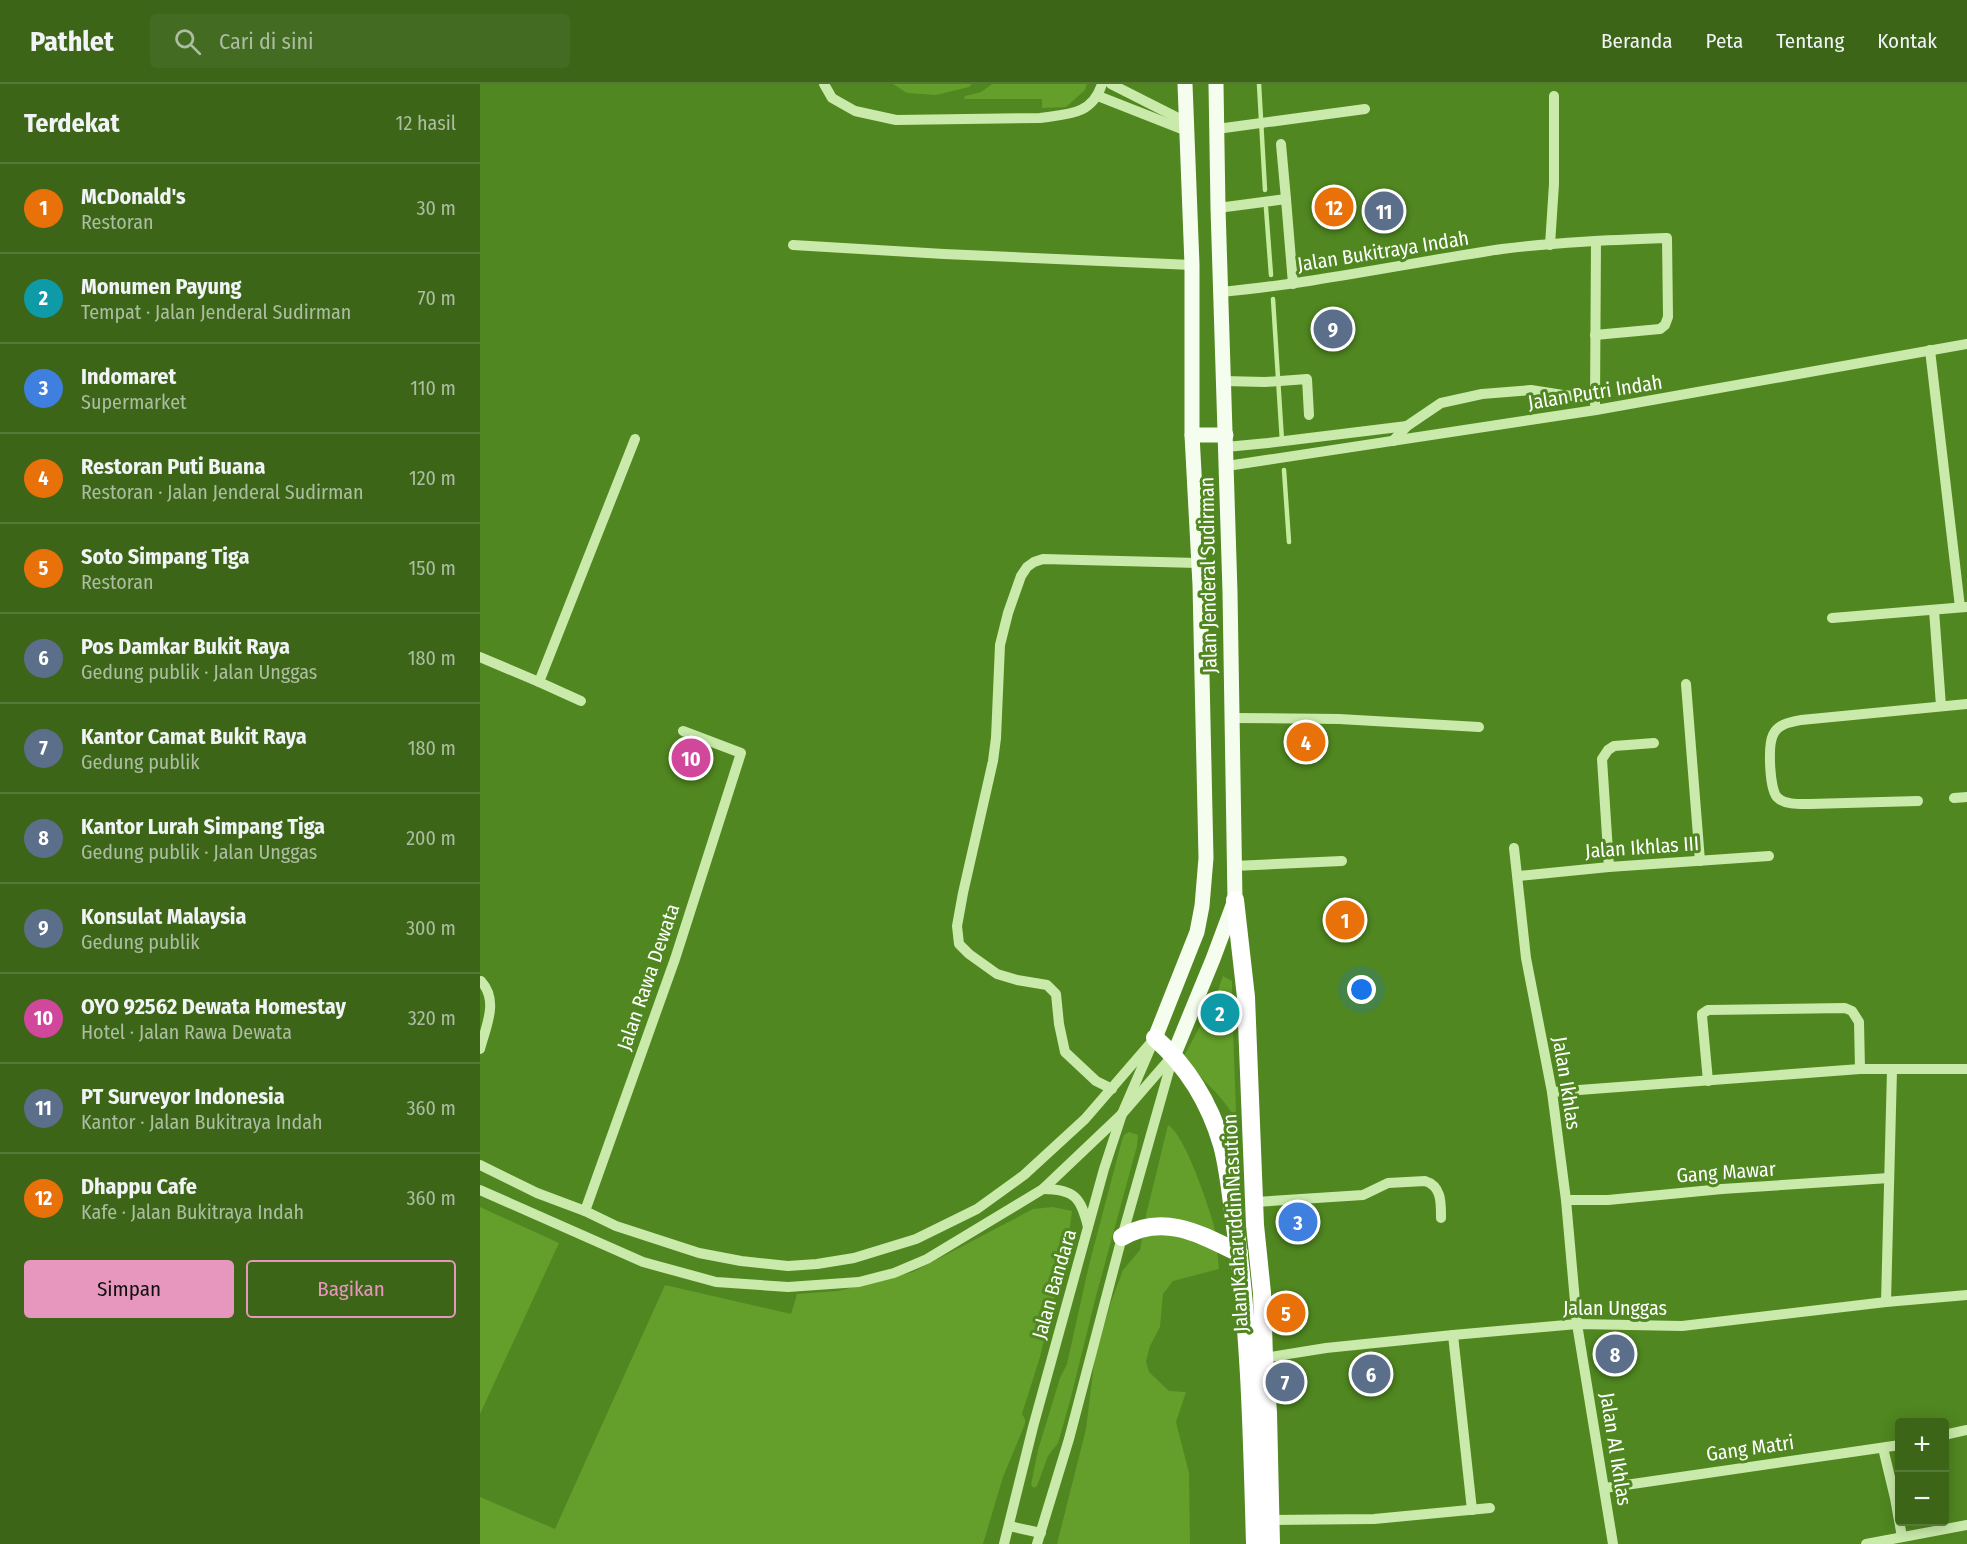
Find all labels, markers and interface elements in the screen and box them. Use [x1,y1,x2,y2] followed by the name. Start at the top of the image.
[150,14,570,68] search box
[30,25,114,58] text: Pathlet
[171,25,204,58] icon: search
[219,28,314,55] text: Cari di sini
[1601,28,1673,54] text: Beranda
[1706,28,1743,54] text: Peta
[1776,28,1844,54] text: Tentang
[1877,28,1937,54] text: Kontak
[24,108,120,139] text: Terdekat
[396,111,456,135] text: 12 hasil
[81,183,186,210] text: McDonald's
[1314,184,1354,230] pin: 12
[1364,188,1404,234] pin: 11
[39,196,48,220] text: 1
[416,196,456,220] text: 30 m
[81,210,153,234] text: Restoran
[1295,226,1471,276] street label: Jalan Bukitraya Indah
[81,273,241,300] text: Monumen Payung
[39,286,48,310] text: 2
[418,286,456,310] text: 70 m
[81,300,351,324] text: Tempat · Jalan Jenderal Sudirman
[1314,306,1352,352] pin: 9
[81,363,176,390] text: Indomaret
[1526,370,1664,414] street label: Jalan Putri Indah
[39,376,48,400] text: 3
[410,376,456,400] text: 110 m
[81,390,187,414] text: Supermarket
[81,453,265,480] text: Restoran Puti Buana
[38,466,49,490] text: 4
[409,466,456,490] text: 120 m
[1194,477,1222,673] street label: Jalan Jenderal Sudirman
[81,480,364,504] text: Restoran · Jalan Jenderal Sudirman
[81,543,249,570] text: Soto Simpang Tiga
[39,556,48,580] text: 5
[409,556,456,580] text: 150 m
[81,570,153,594] text: Restoran
[81,633,290,660] text: Pos Damkar Bukit Raya
[38,646,49,670] text: 6
[408,646,456,670] text: 180 m
[81,660,317,684] text: Gedung publik · Jalan Unggas
[1286,720,1326,764] pin: 4
[81,723,307,750] text: Kantor Camat Bukit Raya
[39,736,48,760] text: 7
[408,736,456,760] text: 180 m
[672,736,710,780] pin: 10
[81,750,200,774] text: Gedung publik
[81,813,325,840] text: Kantor Lurah Simpang Tiga
[38,826,49,850] text: 8
[406,826,456,850] text: 200 m
[1584,831,1700,863] street label: Jalan Ikhlas III
[81,840,317,864] text: Gedung publik · Jalan Unggas
[1326,898,1364,942] pin: 1
[612,901,684,1053] street label: Jalan Rawa Dewata
[81,903,246,930] text: Konsulat Malaysia
[38,916,49,940] text: 9
[406,916,456,940] text: 300 m
[81,930,200,954] text: Gedung publik
[1347,975,1376,1004] your location
[1200,990,1240,1036] pin: 2
[81,993,346,1020] text: OYO 92562 Dewata Homestay
[34,1006,53,1030] text: 10
[408,1006,456,1030] text: 320 m
[81,1020,292,1044] text: Hotel · Jalan Rawa Dewata
[1548,1035,1586,1131] street label: Jalan Ikhlas
[81,1083,285,1110] text: PT Surveyor Indonesia
[35,1096,52,1120] text: 11
[407,1096,456,1120] text: 360 m
[81,1110,323,1134] text: Kantor · Jalan Bukitraya Indah
[1217,1113,1253,1333] street label: Jalan Kaharuddin Nasution
[1676,1157,1776,1187] street label: Gang Mawar
[81,1173,197,1200] text: Dhappu Cafe
[35,1186,52,1210] text: 12
[407,1186,456,1210] text: 360 m
[81,1200,304,1224] text: Kafe · Jalan Bukitraya Indah
[1278,1200,1318,1244] pin: 3
[1027,1226,1081,1342] street label: Jalan Bandara
[24,1260,234,1318] button: Simpan
[246,1260,456,1318] button: Bagikan
[1266,1290,1306,1336] pin: 5
[1563,1296,1667,1320] street label: Jalan Unggas
[1596,1332,1634,1376] pin: 8
[1352,1352,1390,1396] pin: 6
[1266,1360,1304,1404] pin: 7
[1595,1391,1637,1507] street label: Jalan Al Ikhlas
[1895,1418,1949,1526] map controls
[1895,1418,1949,1472] button: +
[1705,1430,1795,1466] street label: Gang Matri
[1895,1472,1949,1526] button: −

